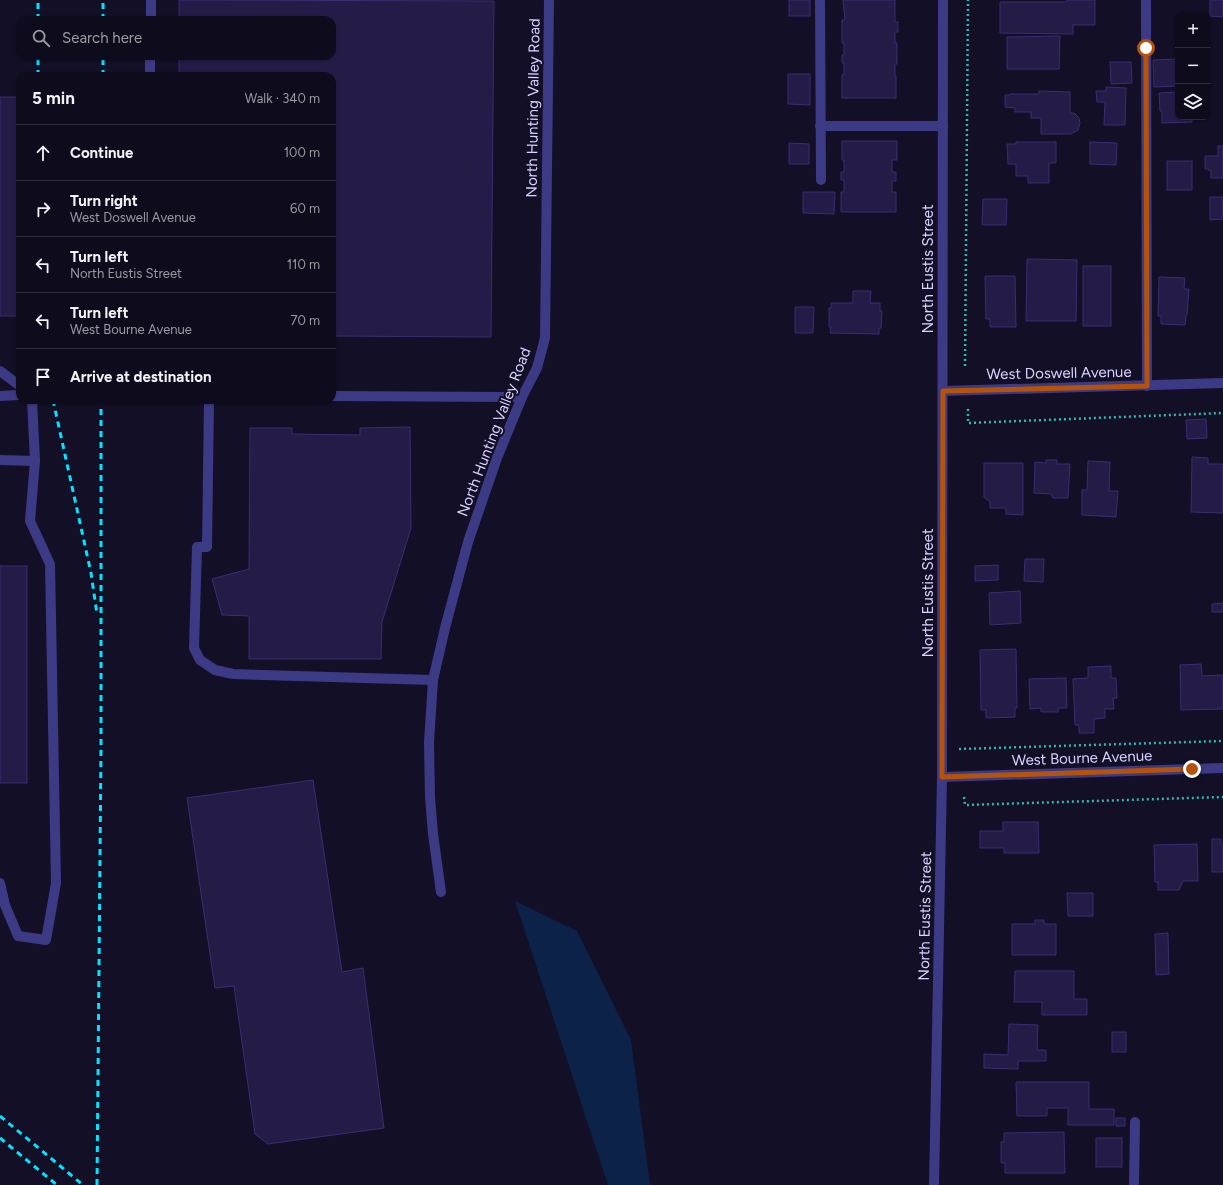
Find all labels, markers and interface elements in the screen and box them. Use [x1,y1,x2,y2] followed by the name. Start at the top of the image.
[1175,12,1211,120] map controls
[1175,12,1211,48] button: +
[16,16,336,60] search box
[522,18,544,198] street label: North Hunting Valley Road
[30,27,52,49] icon: search
[62,29,142,47] text: Search here
[1137,39,1155,57] route start
[1175,48,1211,84] button: −
[1175,84,1211,120] button: layers
[32,88,75,108] text: 5 min
[245,91,320,106] text: Walk · 340 m
[32,142,54,164] icon: ahead
[70,144,133,162] text: Continue
[284,145,320,160] text: 100 m
[70,192,138,210] text: Turn right
[32,198,54,220] icon: right
[290,201,320,216] text: 60 m
[919,204,937,334] street label: North Eustis Street
[70,210,196,225] text: West Doswell Avenue
[70,248,128,266] text: Turn left
[32,254,54,276] icon: left
[287,257,320,272] text: 110 m
[70,266,182,281] text: North Eustis Street
[70,304,128,322] text: Turn left
[32,310,54,332] icon: left
[290,313,320,328] text: 70 m
[70,322,192,337] text: West Bourne Avenue
[453,345,535,519] street label: North Hunting Valley Road
[986,363,1132,383] street label: West Doswell Avenue
[32,366,54,388] icon: arrive
[70,368,211,386] text: Arrive at destination
[919,528,937,658] street label: North Eustis Street
[1011,747,1153,769] street label: West Bourne Avenue
[1183,760,1201,778] route end
[915,851,935,981] street label: North Eustis Street

